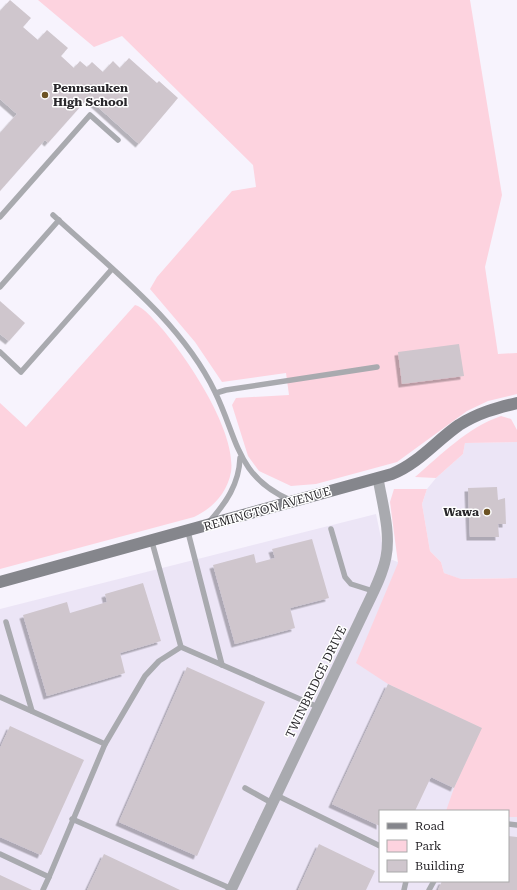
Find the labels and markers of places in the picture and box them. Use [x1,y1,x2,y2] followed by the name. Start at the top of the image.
[53,81,128,109] place label: Pennsauken High School
[40,90,50,100] marker: Pennsauken High School
[443,505,479,519] place label: Wawa
[482,507,492,517] marker: Wawa

